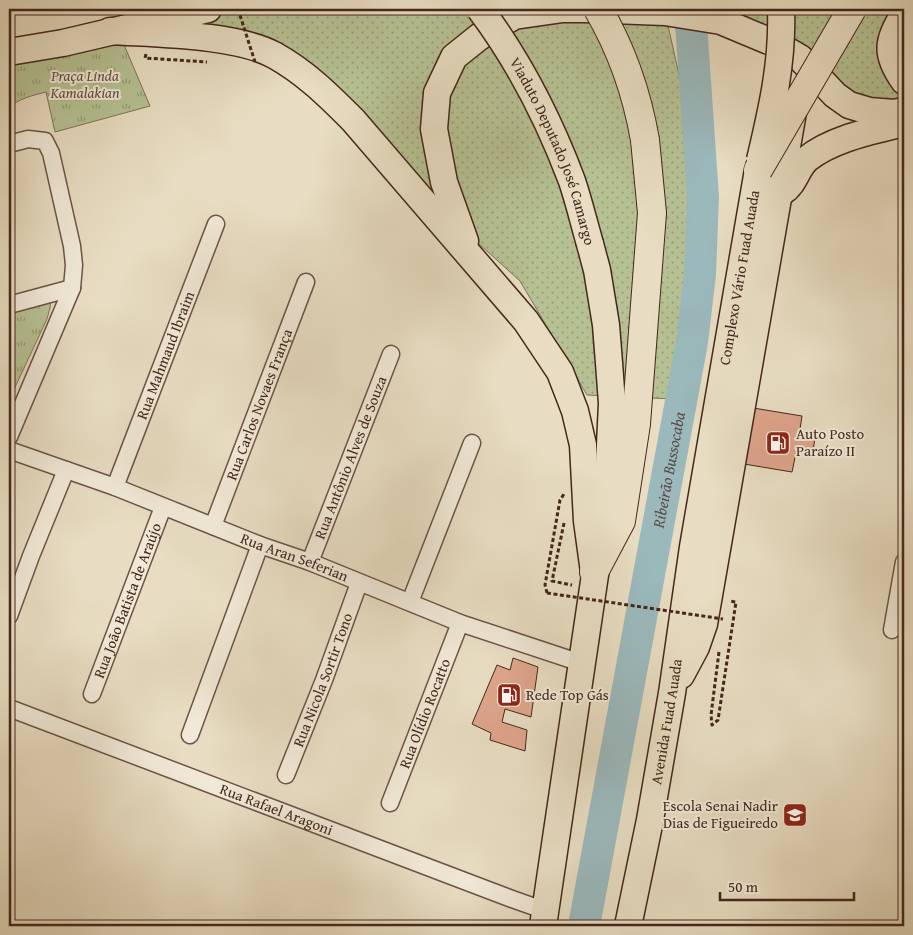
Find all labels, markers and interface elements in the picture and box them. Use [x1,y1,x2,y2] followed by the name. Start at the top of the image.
[505,53,601,248] street label: Viaduto Deputado José Camargo
[50,65,120,103] park label: Praça Linda Kamalakian
[714,188,764,367] street label: Complexo Vário Fuad Auada
[131,287,199,422] street label: Rua Mahmaud Ibraim
[220,326,297,483] street label: Rua Carlos Novaes França
[309,373,391,542] street label: Rua Antônio Alves de Souza
[646,409,691,531] water label: Ribeirão Bussocaba
[796,423,864,461] place label: Auto Posto Paraízo II
[765,430,791,456] fuel station icon: Auto Posto Paraízo II
[88,519,166,681] street label: Rua João Batista de Araújo
[238,527,352,587] street label: Rua Aran Seferian
[287,610,357,750] street label: Rua Nicola Sortir Tono
[393,655,455,771] street label: Rua Olídio Rocatto
[645,657,687,786] street label: Avenida Fuad Auada
[496,682,522,708] fuel station icon: Rede Top Gás
[526,684,609,705] place label: Rede Top Gás
[217,778,336,840] street label: Rua Rafael Aragoni
[663,795,778,833] place label: Escola Senai Nadir Dias de Figueiredo
[782,802,808,828] school or university icon: Escola Senai Nadir Dias de Figueiredo
[720,870,854,902] scale bar
[728,876,759,897] text: 50 m

